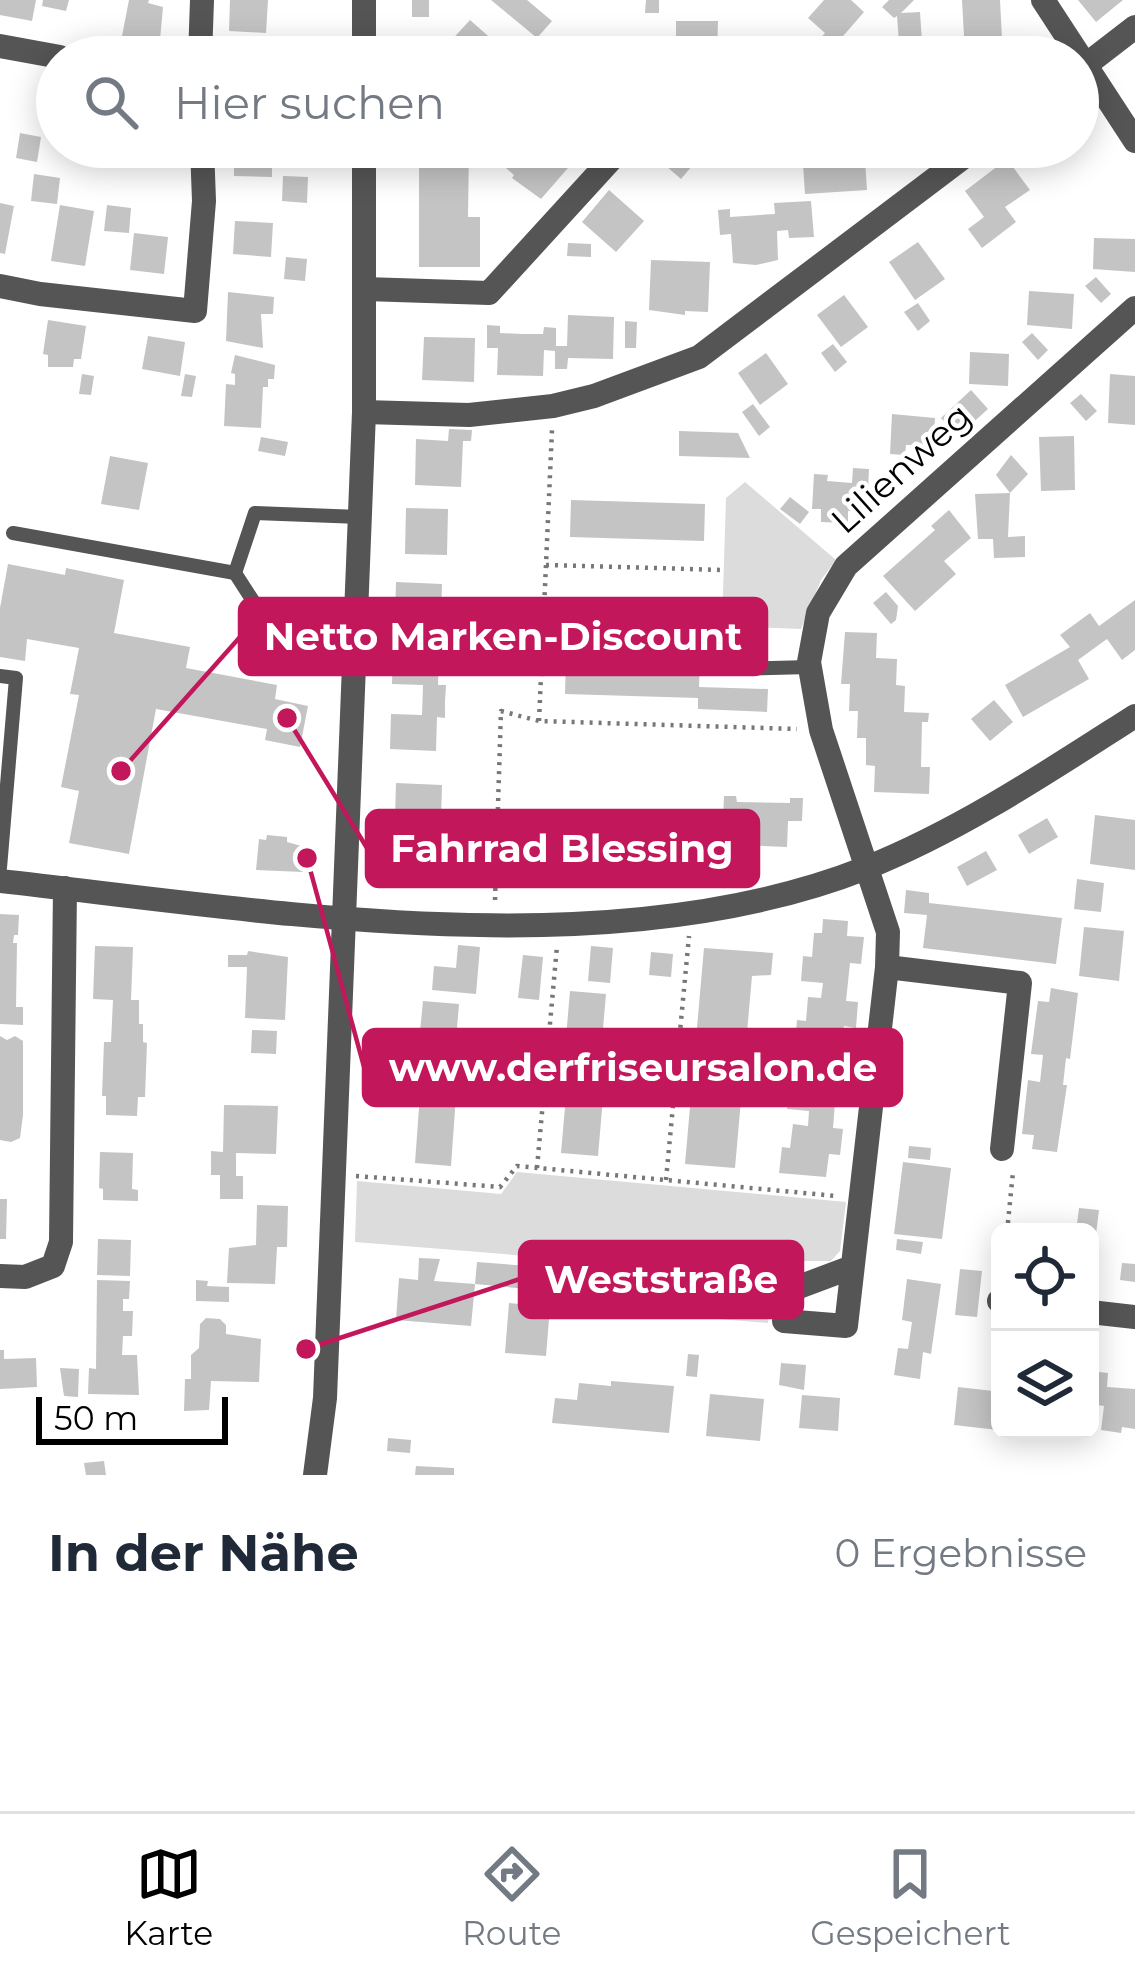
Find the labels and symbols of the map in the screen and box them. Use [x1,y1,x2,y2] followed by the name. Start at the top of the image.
[822,394,980,542] street label: Lilienweg
[240,599,766,674] callout: Netto Marken-Discount
[264,612,742,660] text: Netto Marken-Discount
[367,811,758,886] callout: Fahrrad Blessing
[390,824,734,872] text: Fahrrad Blessing
[364,1030,901,1105] callout: www.derfriseursalon.de
[389,1043,877,1091] text: www.derfriseursalon.de
[520,1242,802,1317] callout: Weststraße
[544,1255,778,1303] text: Weststraße
[36,1391,228,1444] scale bar

